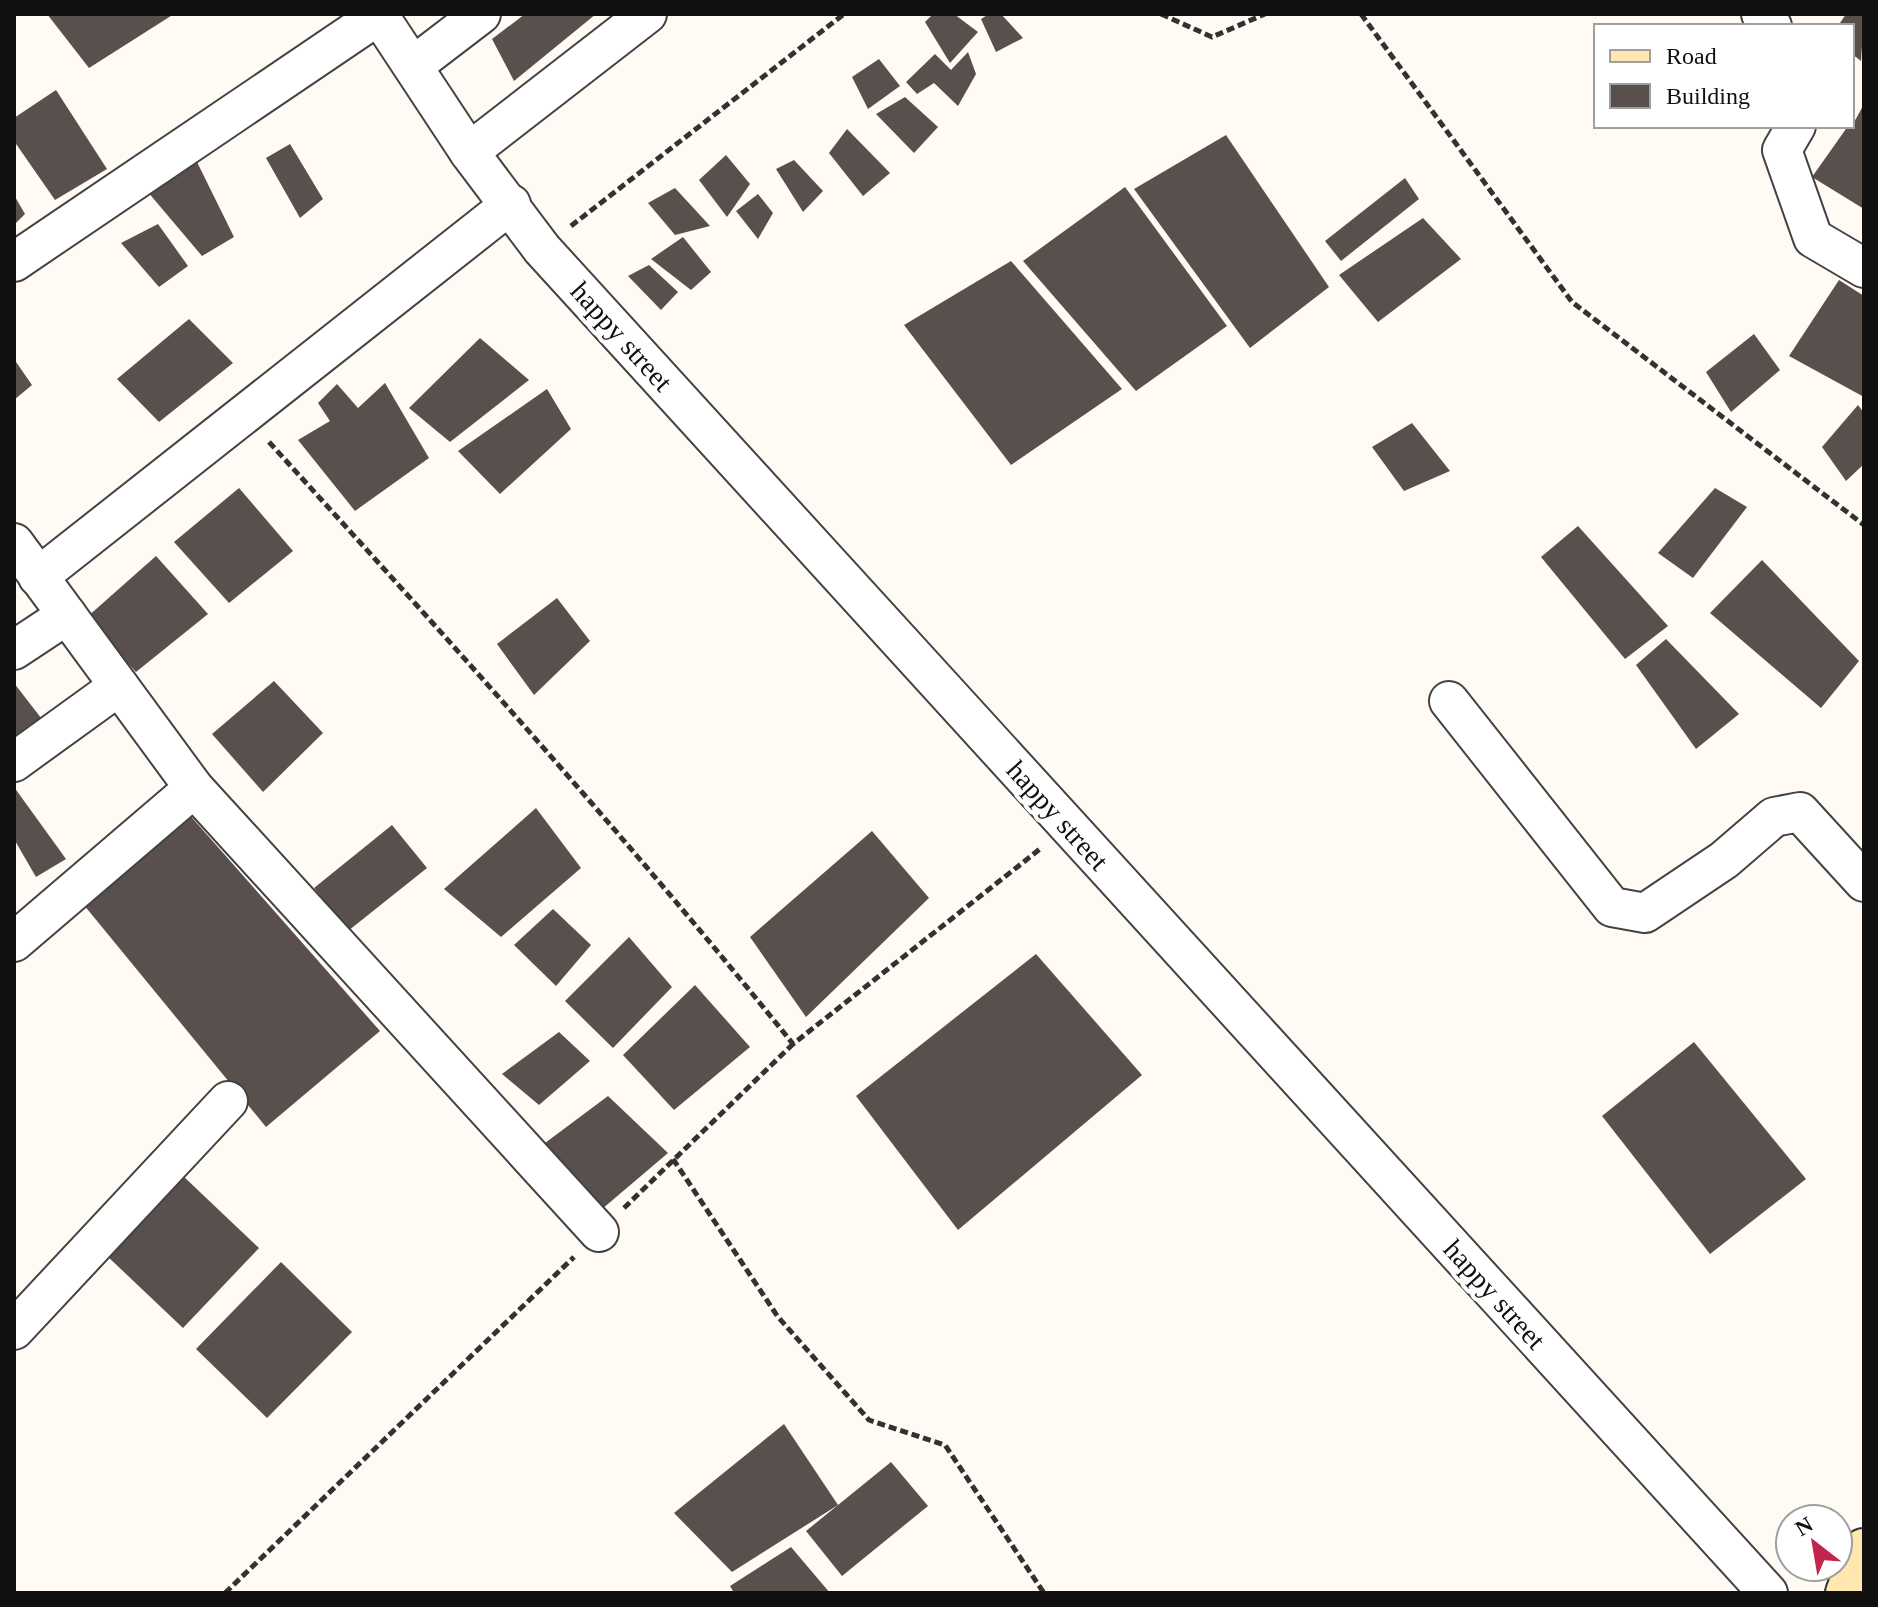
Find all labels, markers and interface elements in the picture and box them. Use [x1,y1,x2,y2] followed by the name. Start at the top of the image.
[1594,24,1854,128] legend
[1666,43,1717,69] text: Road
[1666,83,1750,109] text: Building
[565,275,679,397] street label: happy street
[1001,754,1115,876] street label: happy street
[1438,1233,1552,1355] street label: happy street
[1774,1503,1854,1583] north arrow
[1791,1511,1817,1541] text: N

